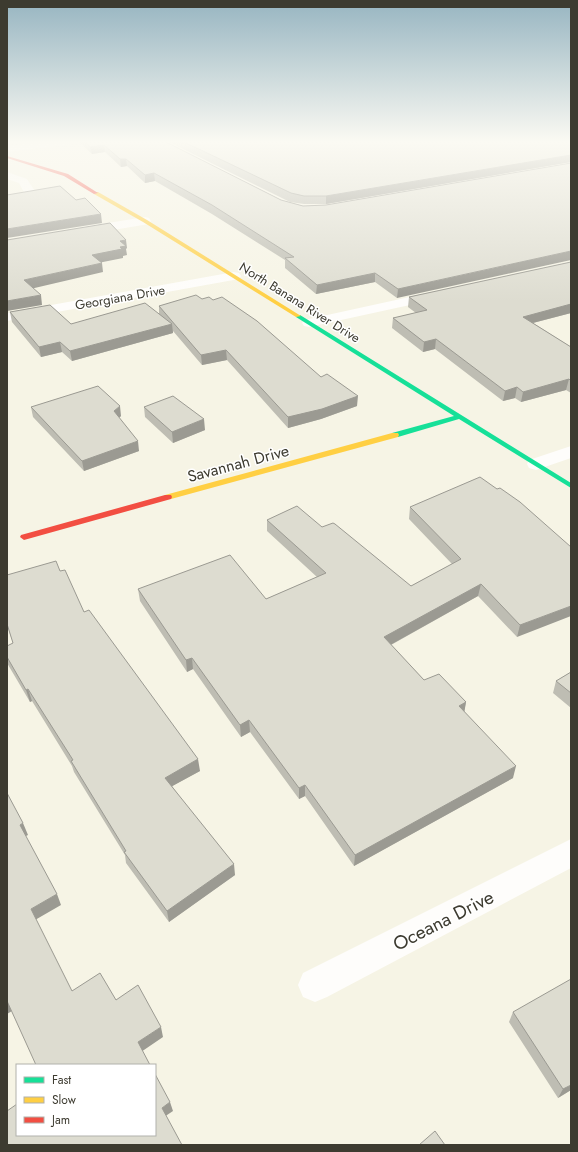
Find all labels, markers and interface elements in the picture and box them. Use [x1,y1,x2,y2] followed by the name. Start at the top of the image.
[236,257,364,348] street label: North Banana River Drive
[74,280,167,315] street label: Georgiana Drive
[185,439,292,488] street label: Savannah Drive
[388,883,499,957] street label: Oceana Drive
[16,1064,156,1136] legend
[52,1071,71,1089] text: Fast
[52,1091,77,1109] text: Slow
[50,1111,70,1129] text: Jam

